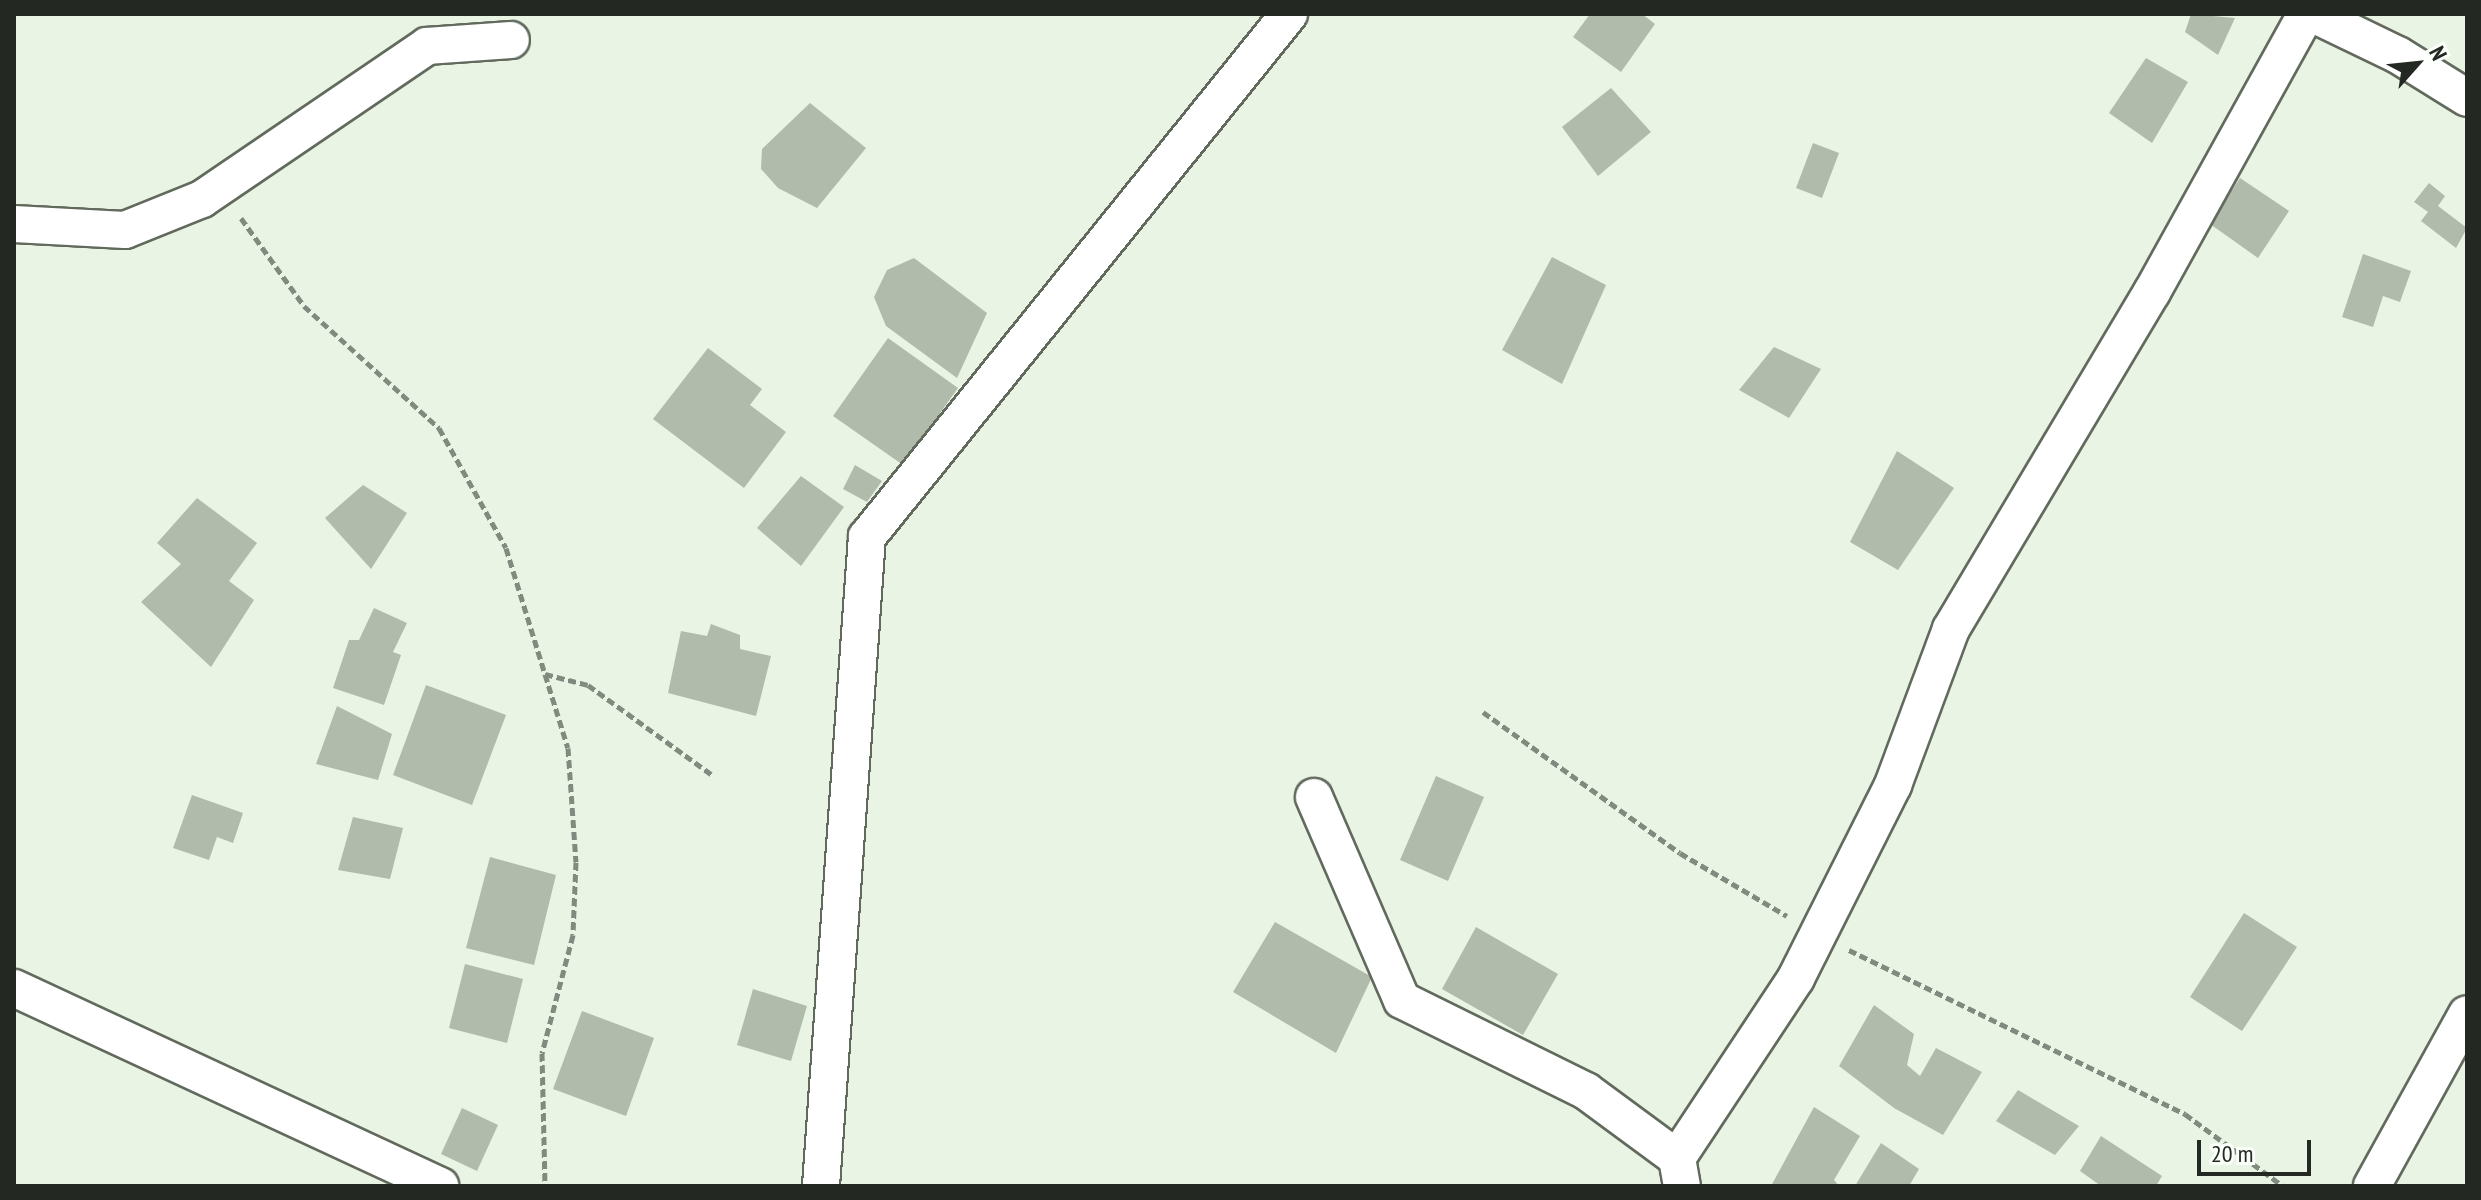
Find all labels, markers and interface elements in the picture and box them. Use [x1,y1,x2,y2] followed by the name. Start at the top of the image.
[2377,24,2457,104] north arrow
[2423,41,2454,65] text: N
[2201,1124,2315,1174] scale bar
[2211,1138,2253,1169] text: 20 m

